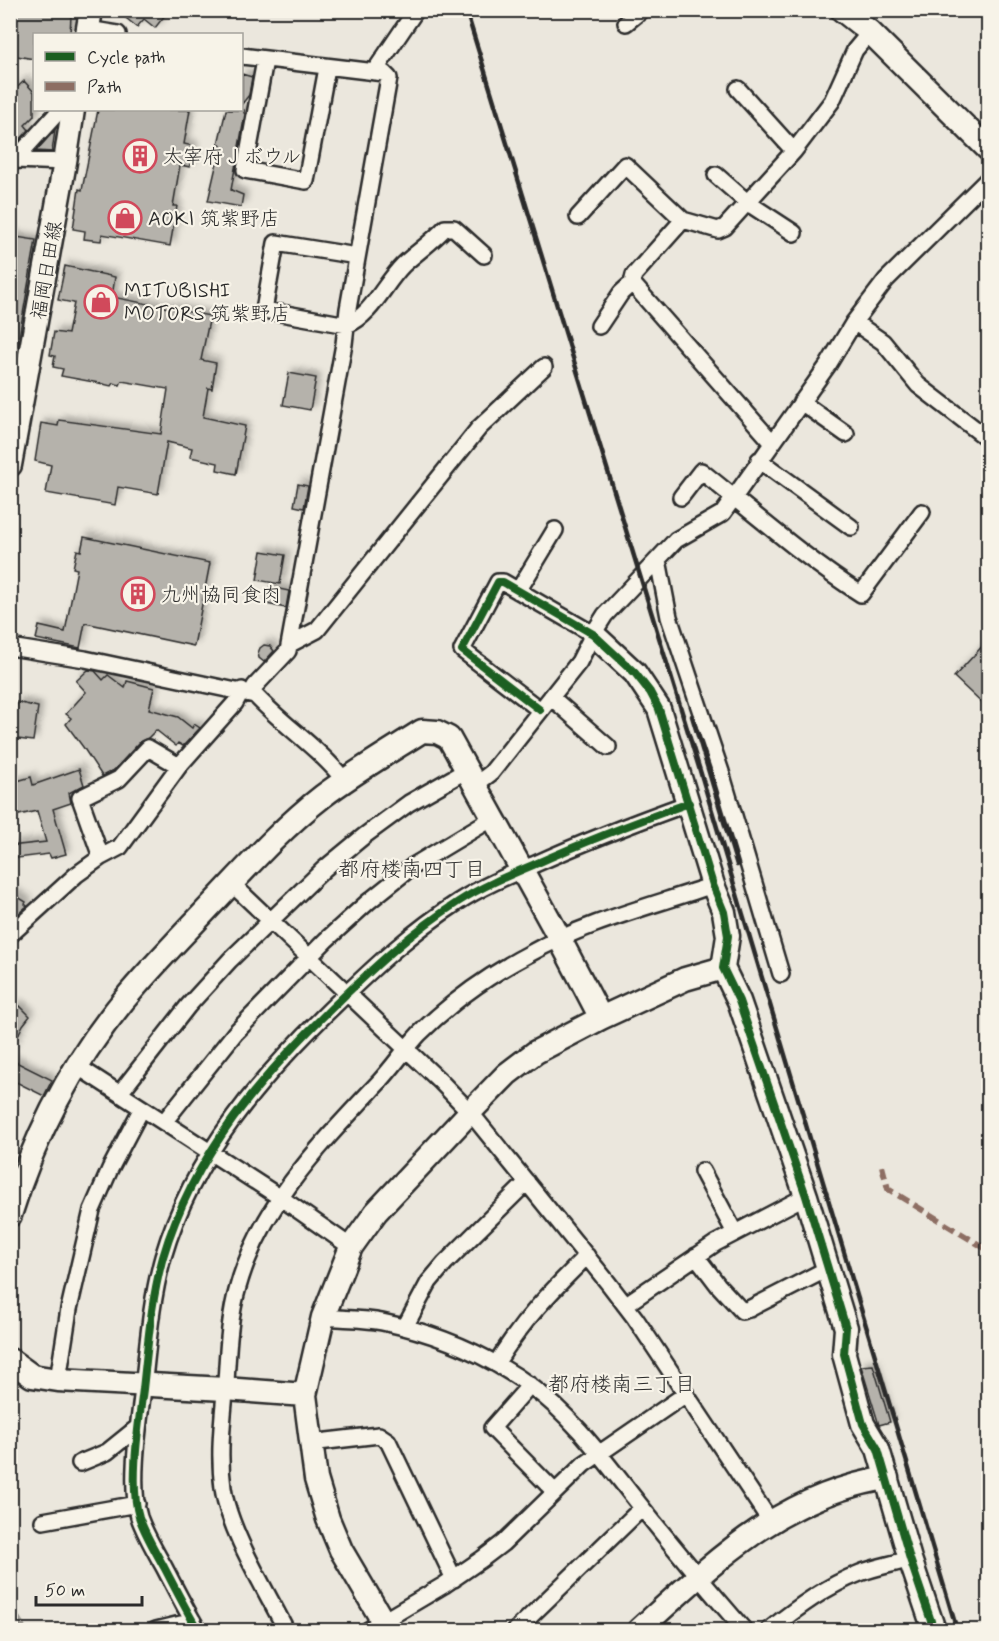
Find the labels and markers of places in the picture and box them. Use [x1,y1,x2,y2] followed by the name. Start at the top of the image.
[122,138,158,174] building icon: 太宰府Ｊボウル
[163,144,301,171] place label: 太宰府Ｊボウル
[107,200,143,236] shop icon: AOKI 筑紫野店
[148,206,280,233] place label: AOKI 筑紫野店
[124,278,290,328] place label: MITUBISHI MOTORS 筑紫野店
[83,284,119,320] shop icon: MITUBISHI MOTORS 筑紫野店
[120,576,156,612] building icon: 九州協同食肉
[161,582,281,609] place label: 九州協同食肉

